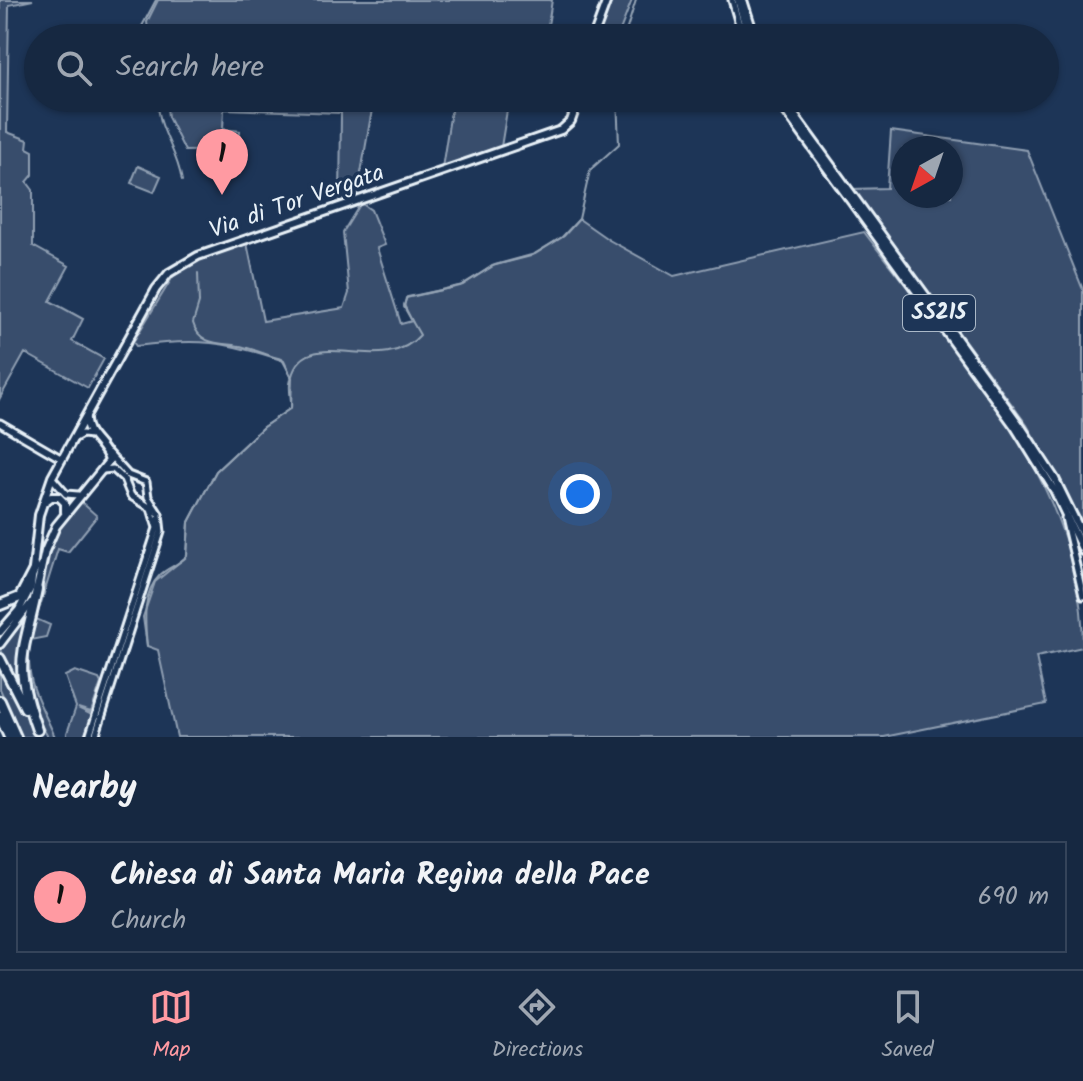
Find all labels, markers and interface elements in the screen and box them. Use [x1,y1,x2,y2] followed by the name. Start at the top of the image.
[24,24,1059,112] search box
[116,44,264,92] text: Search here
[52,46,96,90] icon: search
[196,129,248,195] pin: 1
[891,136,963,208] north arrow
[204,154,390,250] street label: Via di Tor Vergata
[903,295,975,331] road number: SS215
[560,474,600,514] your location
[32,762,137,816] text: Nearby
[110,852,650,900] text: Chiesa di Santa Maria Regina della Pace
[56,876,64,918] text: 1
[978,876,1049,918] text: 690 m
[110,900,186,942] text: Church
[149,985,193,1068] tab: Map
[492,985,583,1068] tab: Directions
[882,985,934,1068] tab: Saved

